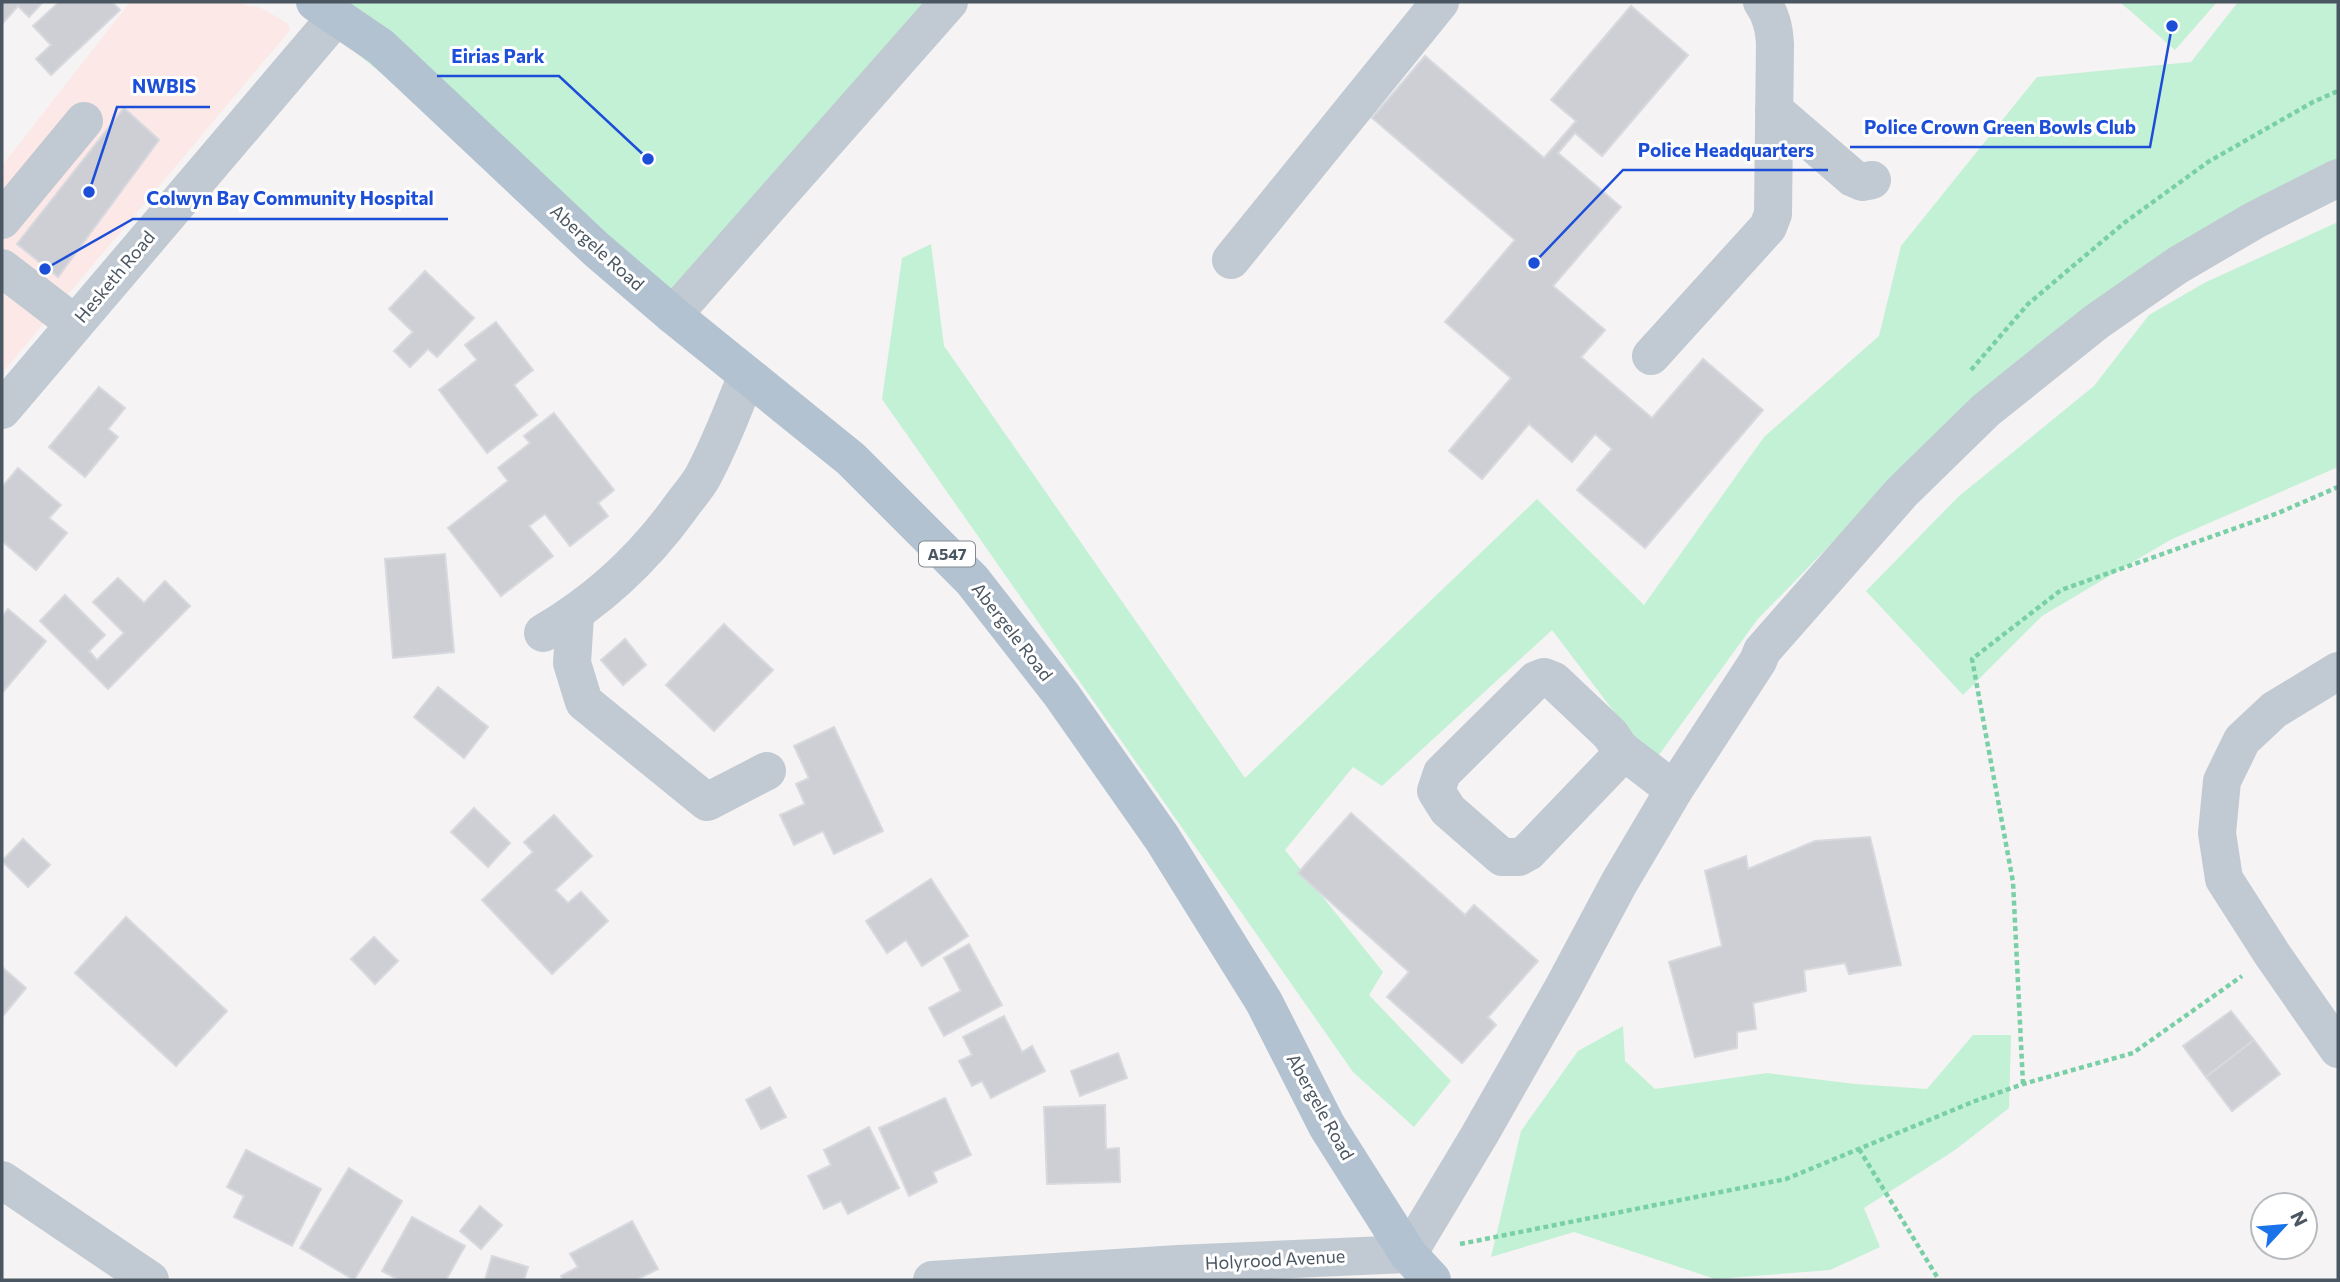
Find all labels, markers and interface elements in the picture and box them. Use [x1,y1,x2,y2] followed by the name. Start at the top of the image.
[437,36,559,76] callout: Eirias Park
[451,44,545,67] text: Eirias Park
[117,67,210,107] callout: NWBIS
[132,74,196,97] text: NWBIS
[1850,107,2150,147] callout: Police Crown Green Bowls Club
[1864,115,2136,138] text: Police Crown Green Bowls Club
[1623,130,1828,170] callout: Police Headquarters
[1638,138,1814,161] text: Police Headquarters
[133,179,448,219] callout: Colwyn Bay Community Hospital
[146,186,434,209] text: Colwyn Bay Community Hospital
[546,199,649,295] street label: Abergele Road
[69,226,159,327] street label: Hesketh Road
[919,541,975,566] road number: A547
[968,578,1058,685] street label: Abergele Road
[1283,1049,1359,1164] street label: Abergele Road
[2249,1191,2319,1261] north arrow
[2286,1207,2313,1230] text: N
[1204,1244,1346,1274] street label: Holyrood Avenue

